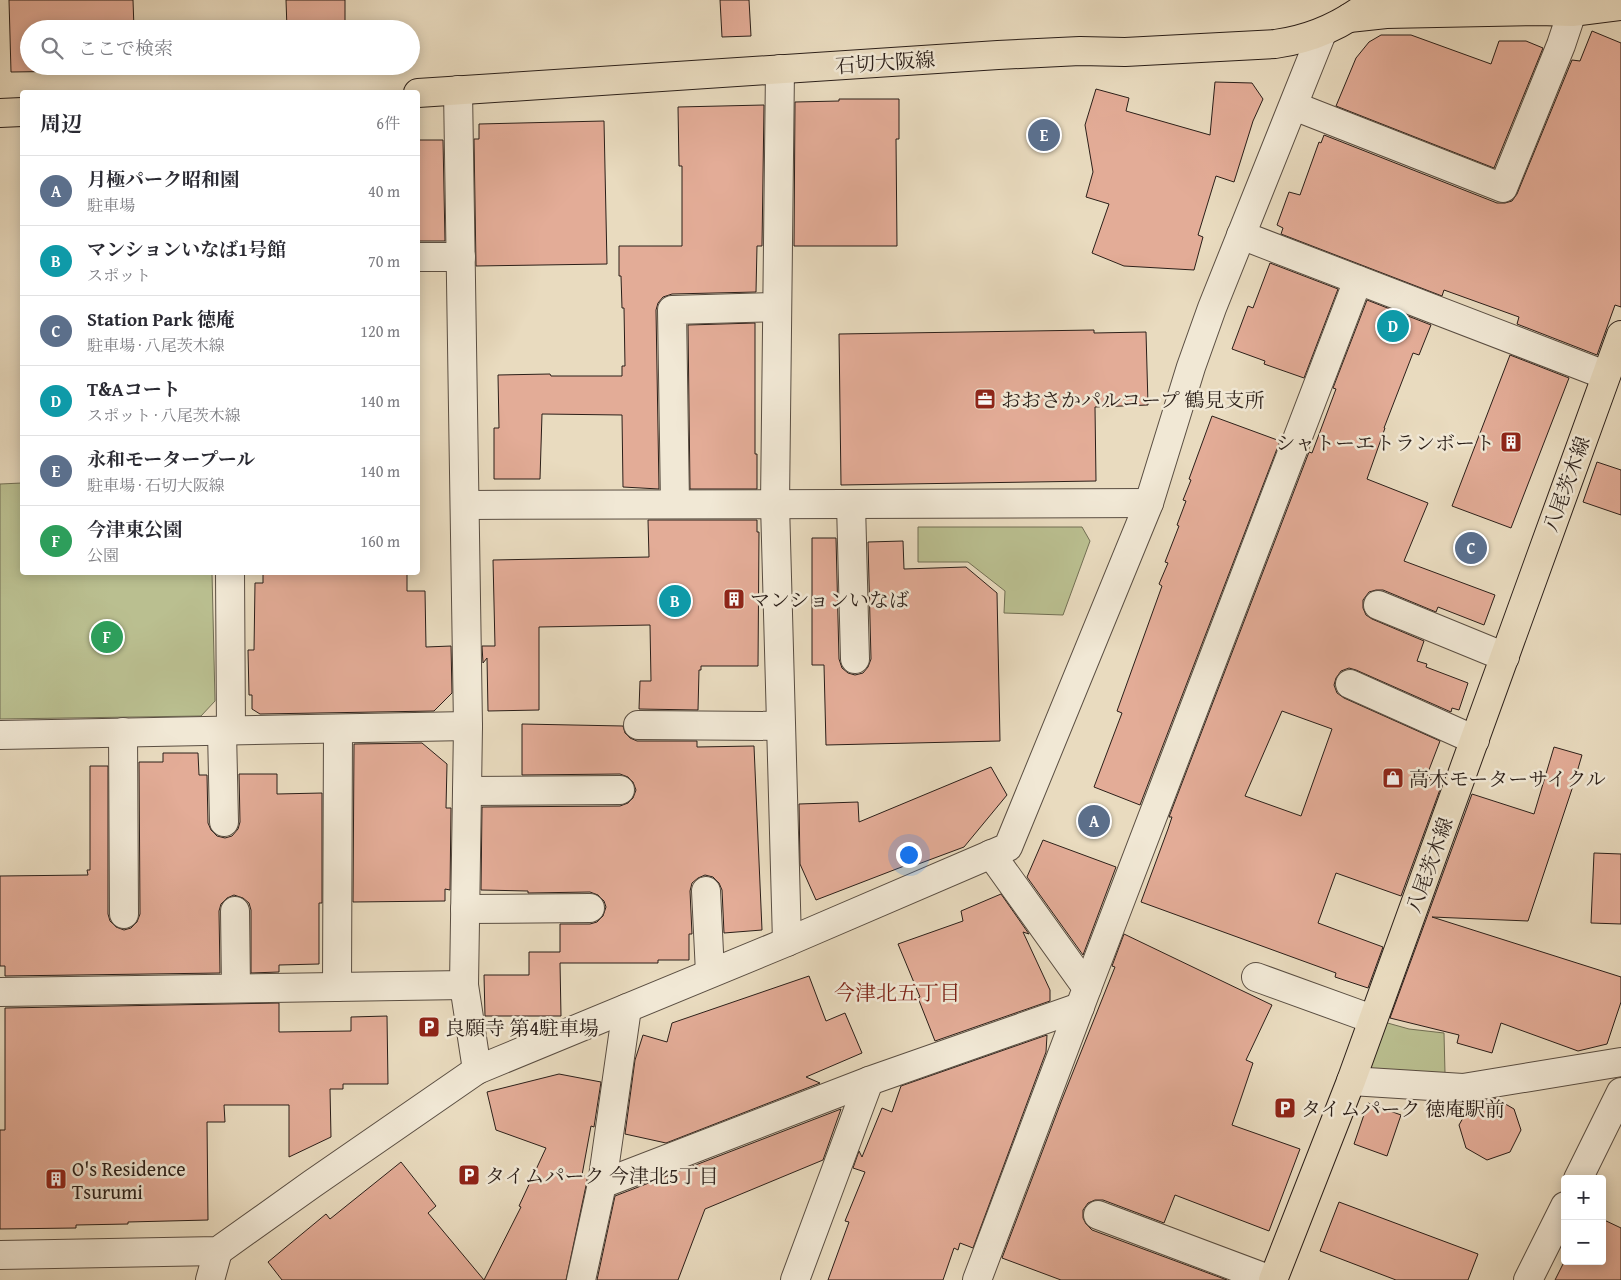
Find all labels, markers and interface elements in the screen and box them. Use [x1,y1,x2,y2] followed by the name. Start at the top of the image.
[20,20,420,75] search box
[38,34,66,62] icon: search
[78,34,173,62] text: ここで検索
[834,44,936,80] street label: 石切大阪線
[40,108,82,139] text: 周辺
[376,111,400,135] text: 6件
[1028,116,1060,154] pin: E
[87,165,239,193] text: 月極パーク昭和園
[51,179,61,203] text: A
[368,179,400,203] text: 40 m
[87,193,135,217] text: 駐車場
[87,235,286,263] text: マンションいなば1号館
[51,249,61,273] text: B
[368,249,400,273] text: 70 m
[87,263,151,287] text: スポット
[87,305,235,333] text: Station Park 徳庵
[1377,307,1409,345] pin: D
[51,319,61,343] text: C
[360,319,400,343] text: 120 m
[87,333,225,357] text: 駐車場 · 八尾茨木線
[87,375,181,403] text: T&Aコート
[1001,385,1264,414] place label: おおさかパルコープ 鶴見支所
[973,387,997,411] office icon: おおさかパルコープ 鶴見支所
[51,389,61,413] text: D
[360,389,400,413] text: 140 m
[87,403,241,427] text: スポット · 八尾茨木線
[1275,428,1495,457] place label: シャトーエトランボート
[1499,430,1523,454] building icon: シャトーエトランボート
[1535,432,1597,536] street label: 八尾茨木線
[87,445,255,473] text: 永和モータープール
[52,459,60,483] text: E
[360,459,400,483] text: 140 m
[87,473,225,497] text: 駐車場 · 石切大阪線
[87,515,182,543] text: 今津東公園
[52,529,60,553] text: F
[360,529,400,553] text: 160 m
[1455,529,1487,567] pin: C
[87,543,119,567] text: 公園
[659,582,691,620] pin: B
[750,585,909,614] place label: マンションいなば
[722,587,746,611] building icon: マンションいなば
[91,618,123,656] pin: F
[1409,764,1606,793] place label: 高木モーターサイクル
[1381,766,1405,790] shop icon: 高木モーターサイクル
[1078,802,1110,840] pin: A
[1398,813,1460,917] street label: 八尾茨木線
[896,842,922,868] your location
[834,977,960,1008] district label: 今津北五丁目
[445,1013,599,1042] place label: 良願寺 第4駐車場
[417,1015,441,1039] parking icon: 良願寺 第4駐車場
[1301,1094,1505,1123] place label: タイムパーク 徳庵駅前
[1273,1096,1297,1120] parking icon: タイムパーク 徳庵駅前
[72,1154,186,1206] place label: O's Residence Tsurumi
[485,1161,719,1190] place label: タイムパーク 今津北5丁目
[457,1163,481,1187] parking icon: タイムパーク 今津北5丁目
[44,1167,68,1191] building icon: O's Residence Tsurumi
[1561,1175,1606,1265] map controls
[1561,1175,1606,1220] button: +
[1561,1220,1606,1265] button: −

